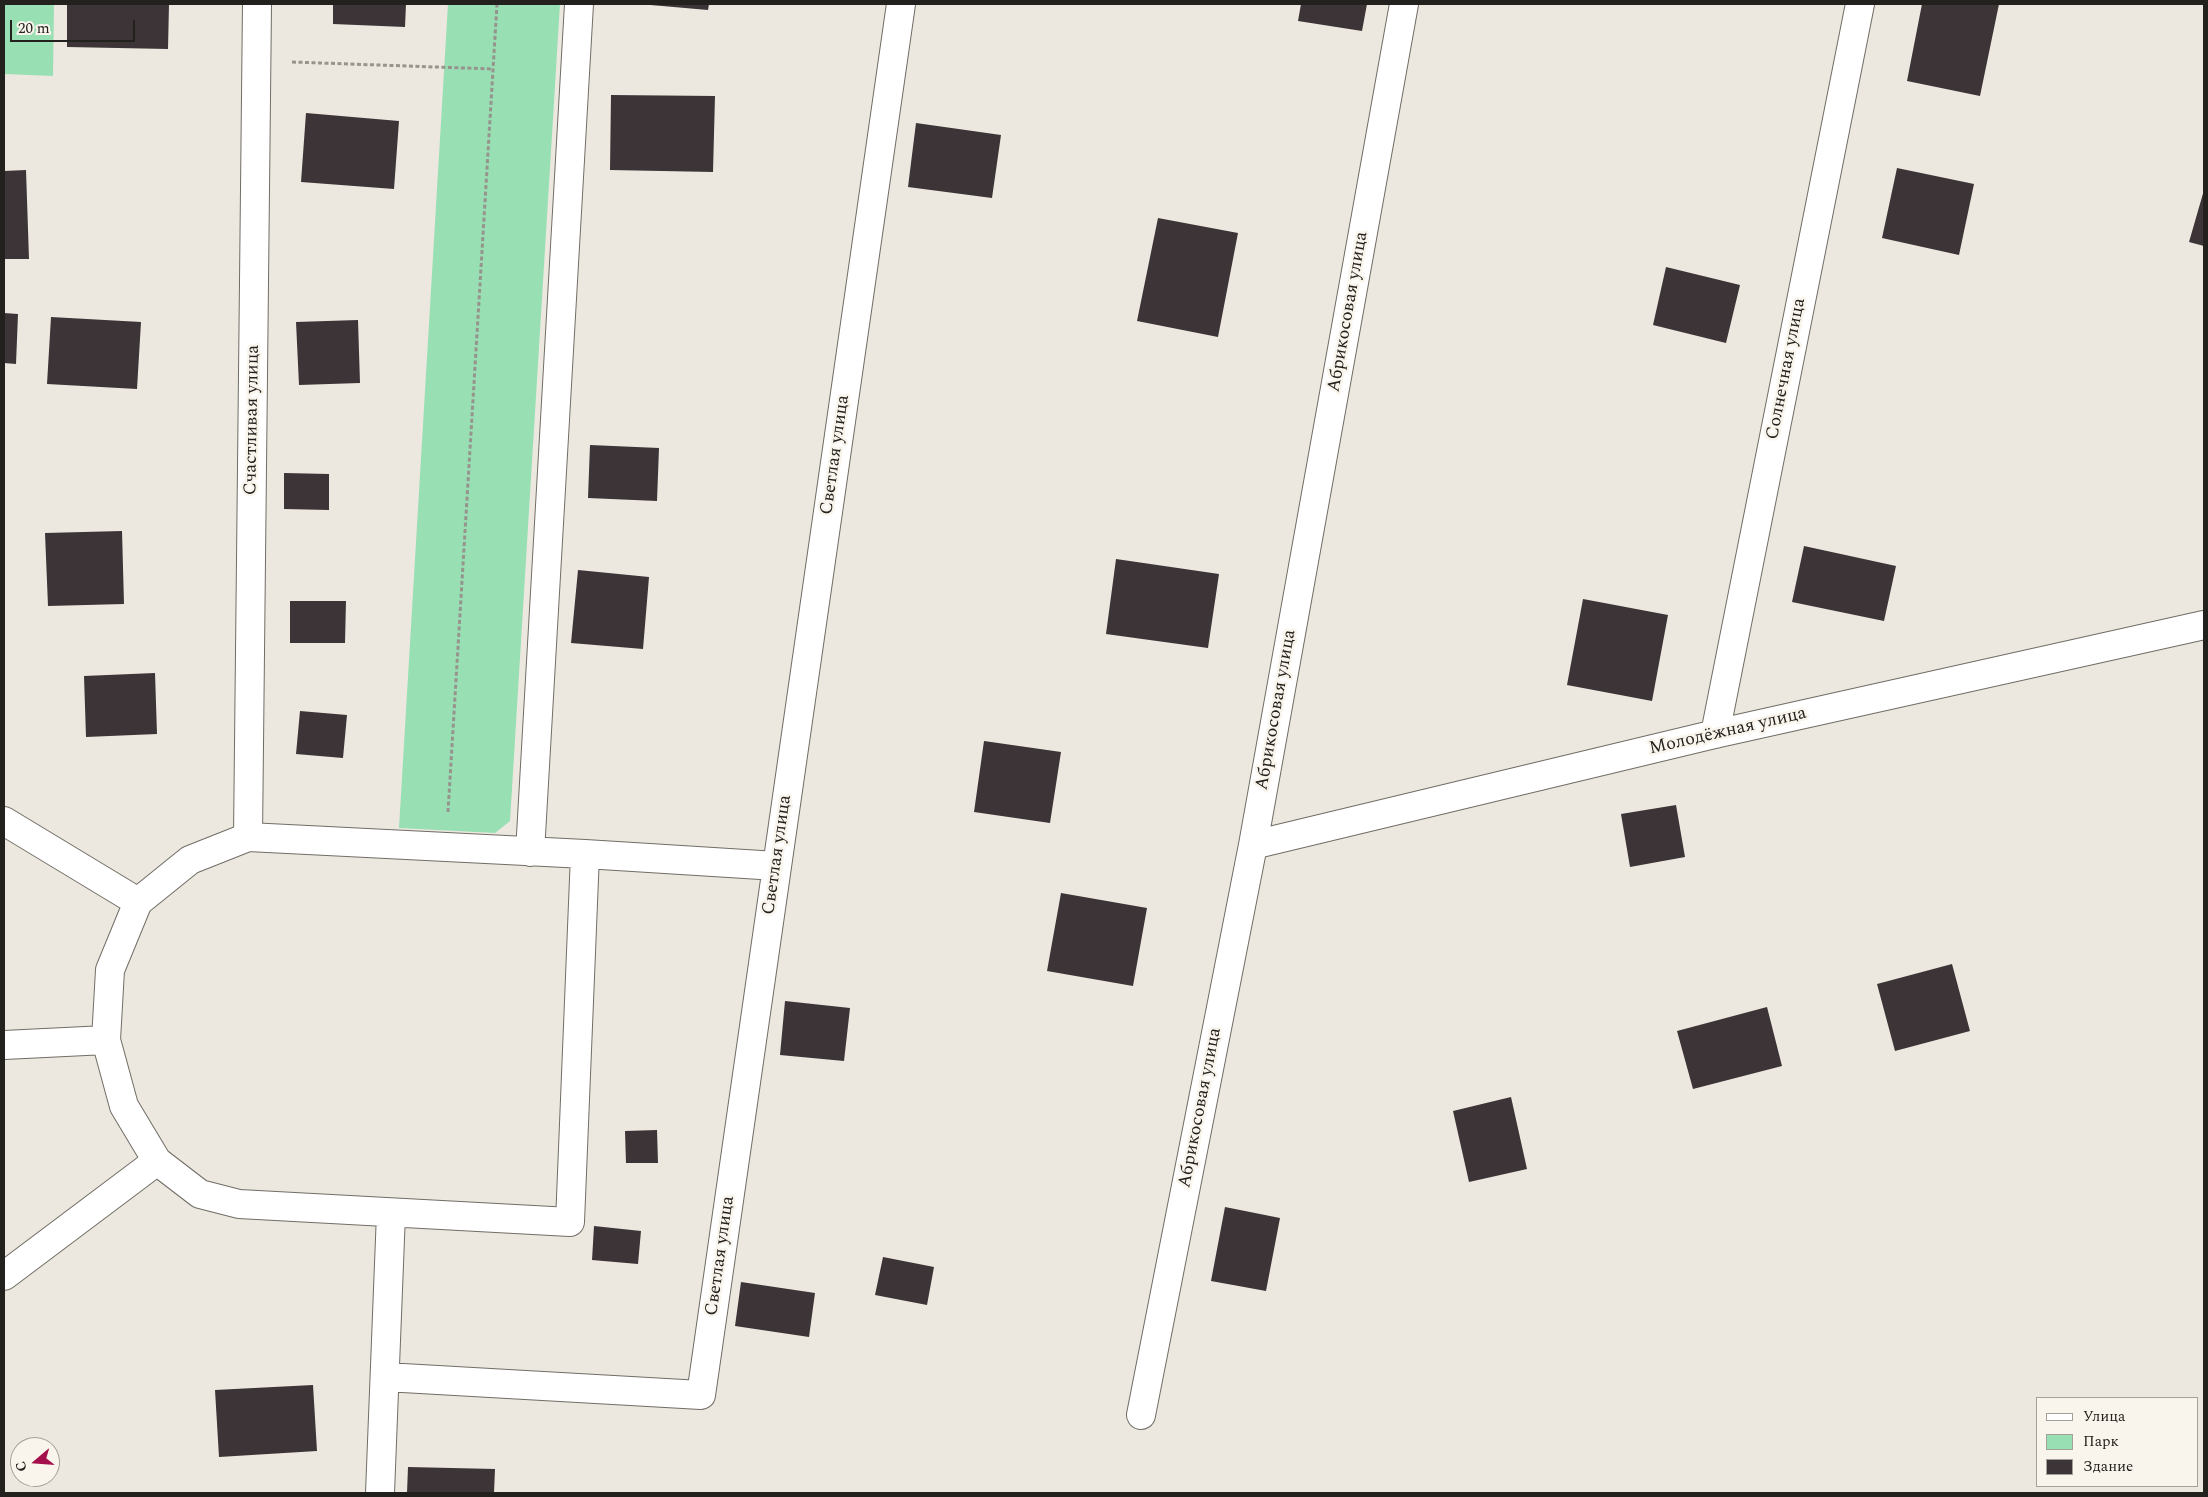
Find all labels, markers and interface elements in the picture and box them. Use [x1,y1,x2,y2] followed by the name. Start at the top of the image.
[12,10,138,42] scale bar
[18,17,50,40] text: 20 m
[1324,230,1374,394] street label: Абрикосовая улица
[1763,296,1811,442] street label: Солнечная улица
[241,345,265,495] street label: Счастливая улица
[817,394,855,516] street label: Светлая улица
[1252,628,1302,792] street label: Абрикосовая улица
[1647,703,1809,761] street label: Молодёжная улица
[759,794,797,916] street label: Светлая улица
[1175,1026,1227,1190] street label: Абрикосовая улица
[702,1195,740,1317] street label: Светлая улица
[2036,1397,2198,1487] legend
[2083,1405,2125,1428] text: Улица
[2083,1430,2119,1453] text: Парк
[10,1437,60,1487] north arrow
[2083,1455,2133,1478] text: Здание
[10,1458,33,1474] text: С

